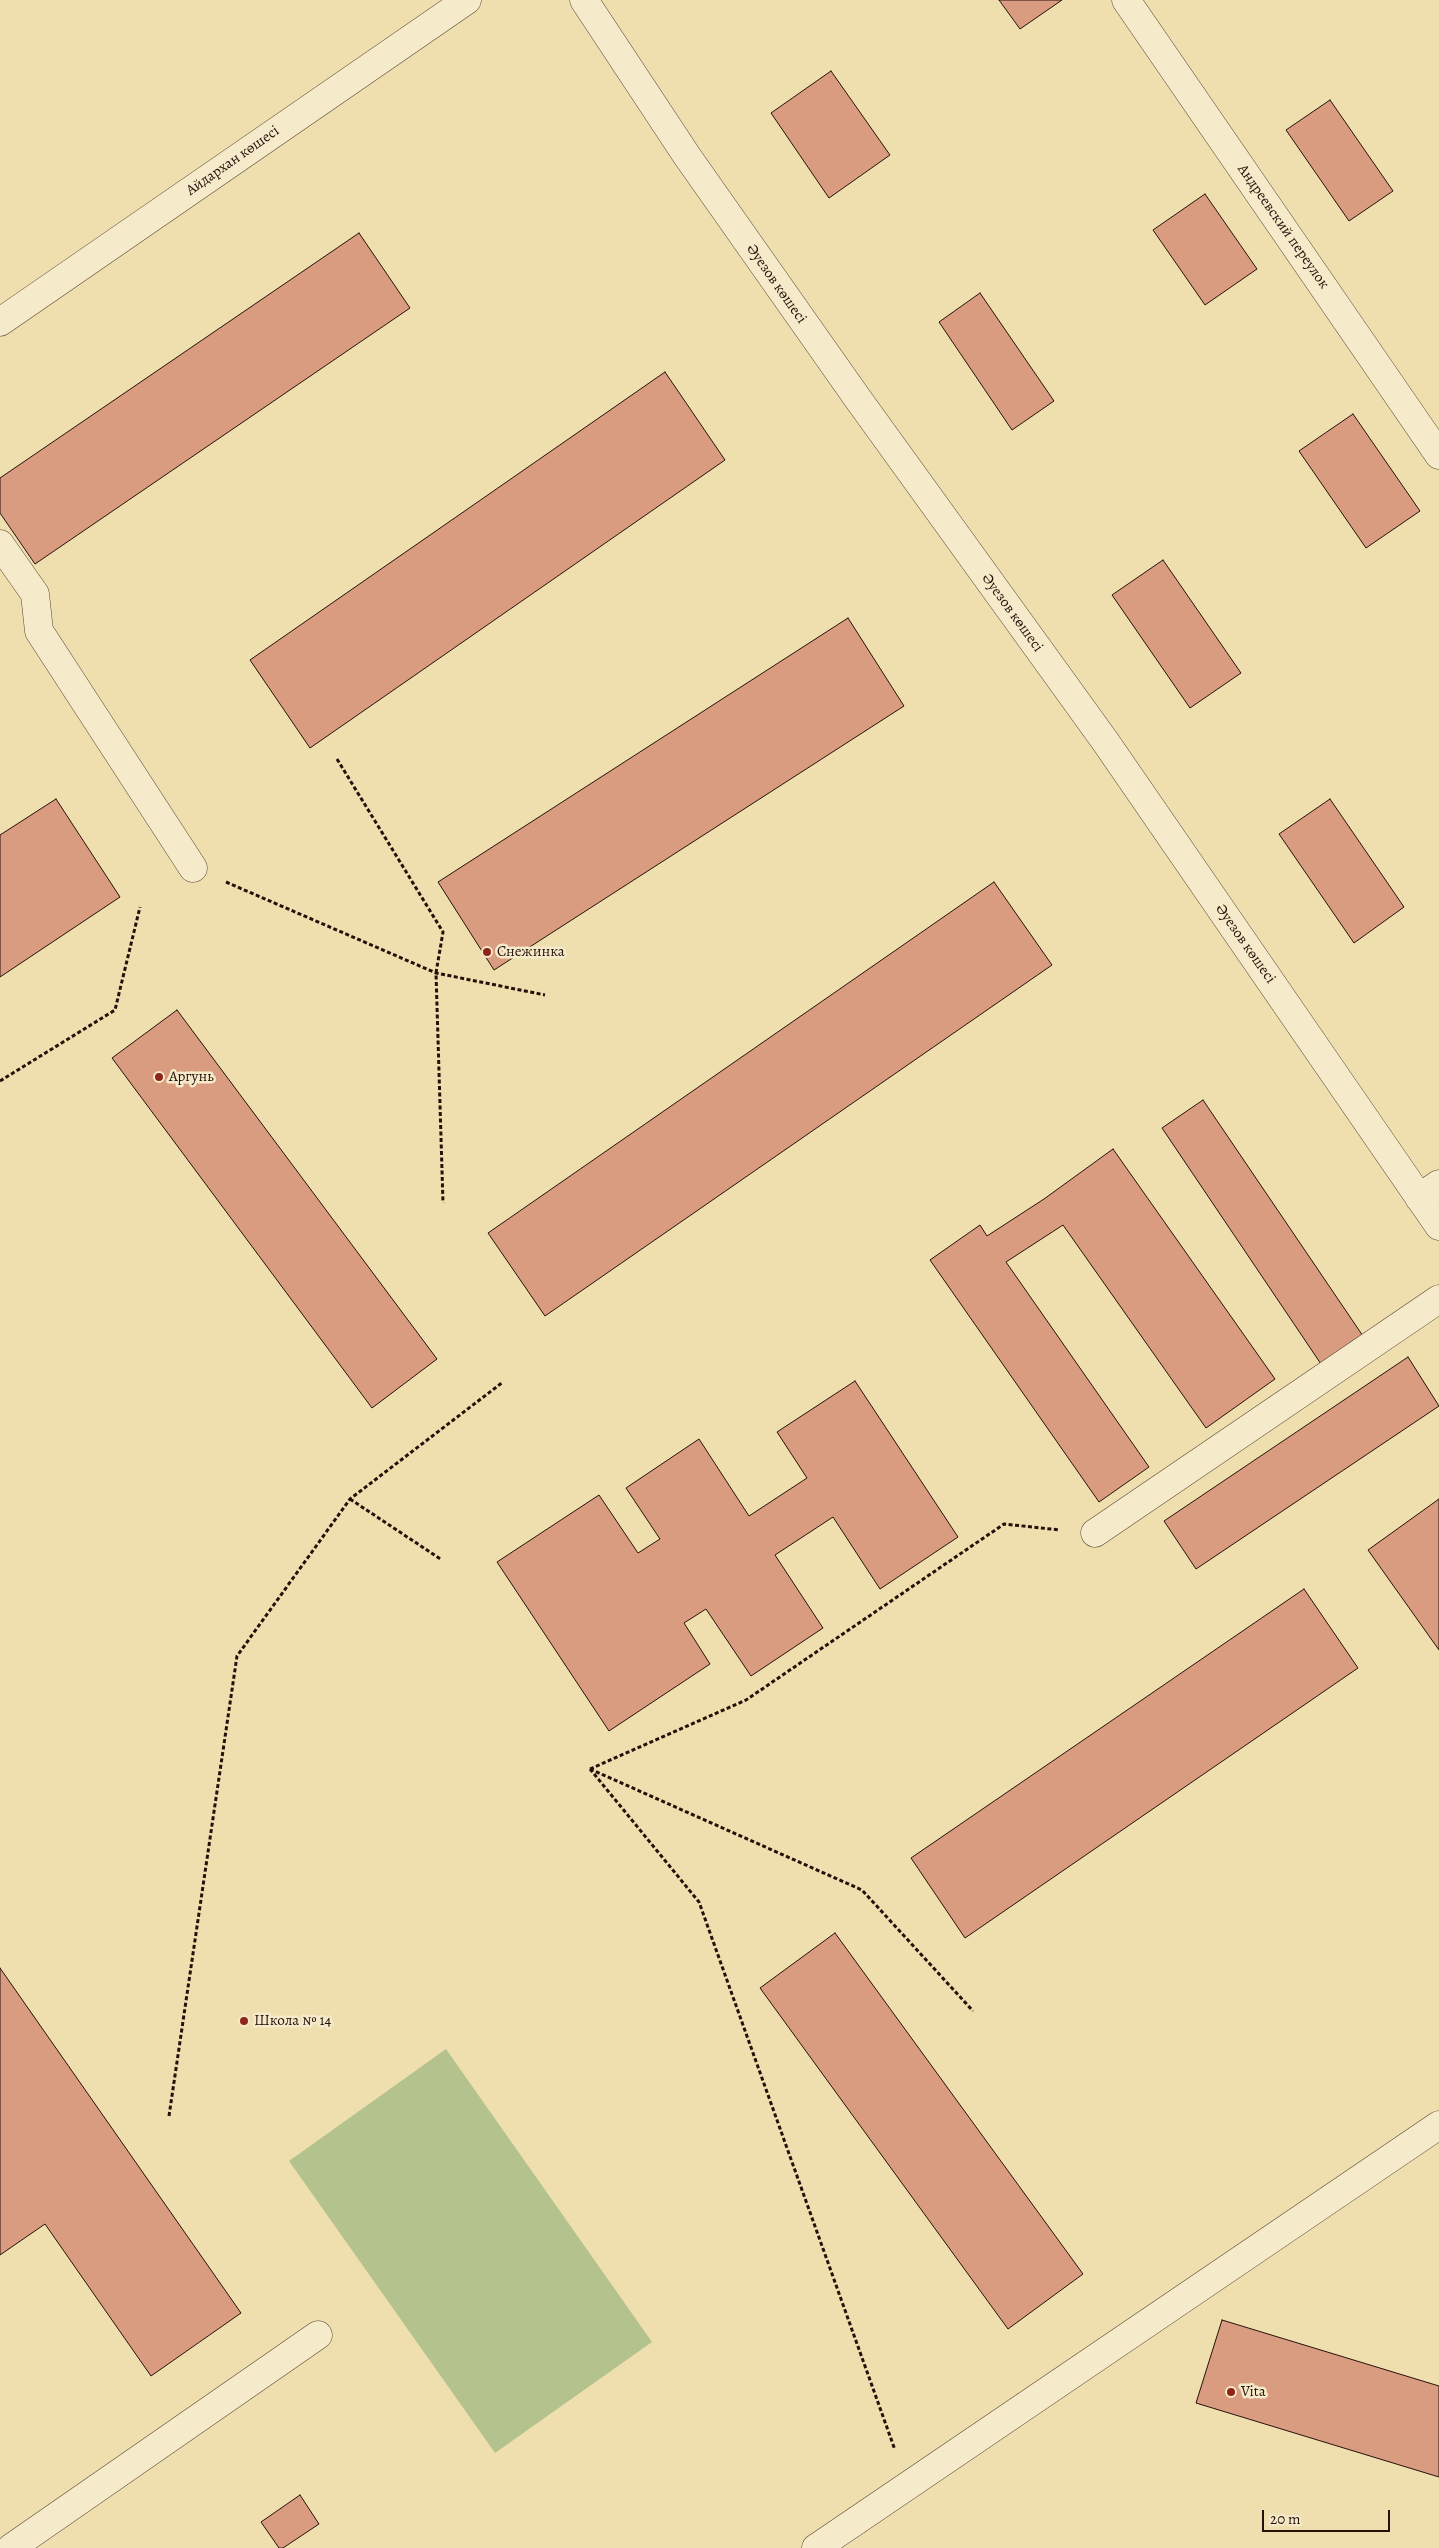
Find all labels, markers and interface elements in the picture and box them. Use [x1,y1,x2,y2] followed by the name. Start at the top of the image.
[183,122,283,200] street label: Айдархан көшесі
[1233,161,1333,293] street label: Андреевский переулок
[742,241,810,327] street label: Әуезов көшесі
[977,570,1047,656] street label: Әуезов көшесі
[1211,901,1279,987] street label: Әуезов көшесі
[497,943,565,961] place label: Снежинка
[481,946,493,958] marker: Снежинка
[169,1068,214,1086] place label: Аргунь
[153,1071,165,1083] marker: Аргунь
[254,2012,331,2030] place label: Школа № 14
[238,2015,250,2027] marker: Школа № 14
[1241,2383,1266,2401] place label: Vita
[1225,2386,1237,2398] marker: Vita
[1264,2500,1392,2532] scale bar
[1270,2509,1301,2529] text: 20 m

